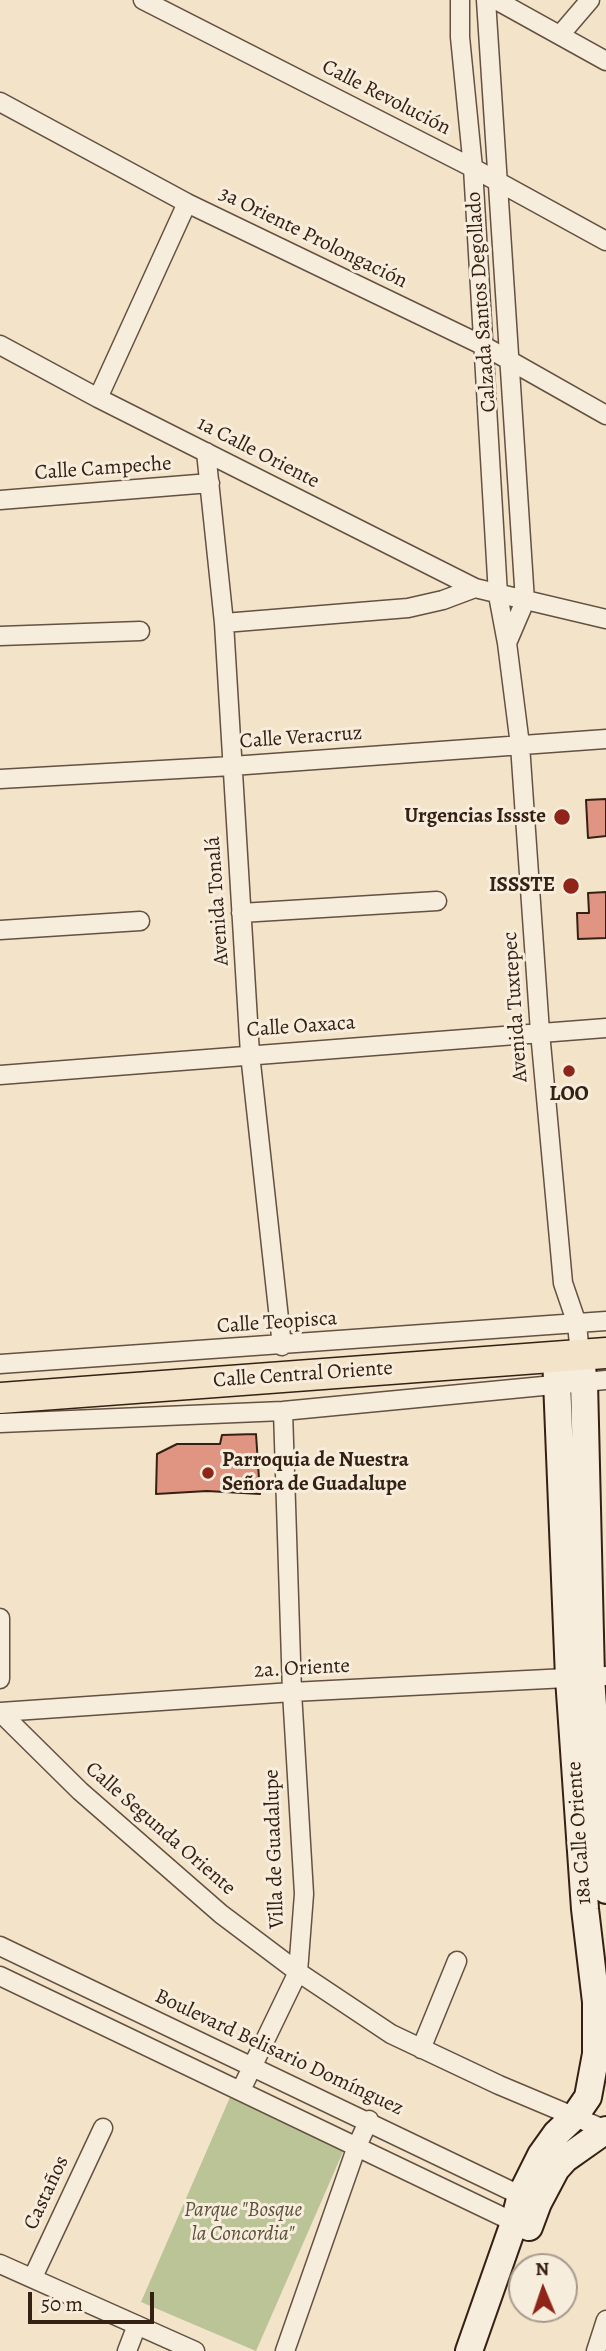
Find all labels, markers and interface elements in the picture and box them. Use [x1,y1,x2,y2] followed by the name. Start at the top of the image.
[317,55,455,141] street label: Calle Revolución
[215,181,411,295] street label: 3a Oriente Prolongación
[462,191,502,413] street label: Calzada Santos Degollado
[193,411,323,495] street label: 1a Calle Oriente
[34,452,172,486] street label: Calle Campeche
[239,721,363,755] street label: Calle Veracruz
[404,804,546,830] place label: Urgencias Issste
[552,807,572,827] marker: Urgencias Issste
[201,835,235,967] street label: Avenida Tonalá
[489,873,555,899] place label: ISSSTE
[561,876,581,896] marker: ISSSTE
[498,931,534,1083] street label: Avenida Tuxtepec
[246,1011,356,1043] street label: Calle Oaxaca
[561,1063,577,1079] marker: LOO
[549,1082,589,1108] place label: LOO
[216,1306,338,1340] street label: Calle Teopisca
[212,1356,394,1394] street label: Calle Central Oriente
[222,1448,409,1498] place label: Parroquia de Nuestra Señora de Guadalupe
[200,1465,216,1481] marker: Parroquia de Nuestra Señora de Guadalupe
[253,1654,351,1684] street label: 2a. Oriente
[80,1757,240,1901] street label: Calle Segunda Oriente
[562,1760,598,1906] street label: 18a Calle Oriente
[260,1769,290,1929] street label: Villa de Guadalupe
[151,1984,407,2122] street label: Boulevard Belisario Domínguez
[19,2152,75,2234] street label: Castaños
[184,2198,302,2248] park label: Parque "Bosque la Concordia"
[508,2253,578,2323] north arrow
[535,2256,550,2282] text: N
[32,2278,158,2322] scale bar
[41,2290,83,2318] text: 50 m

